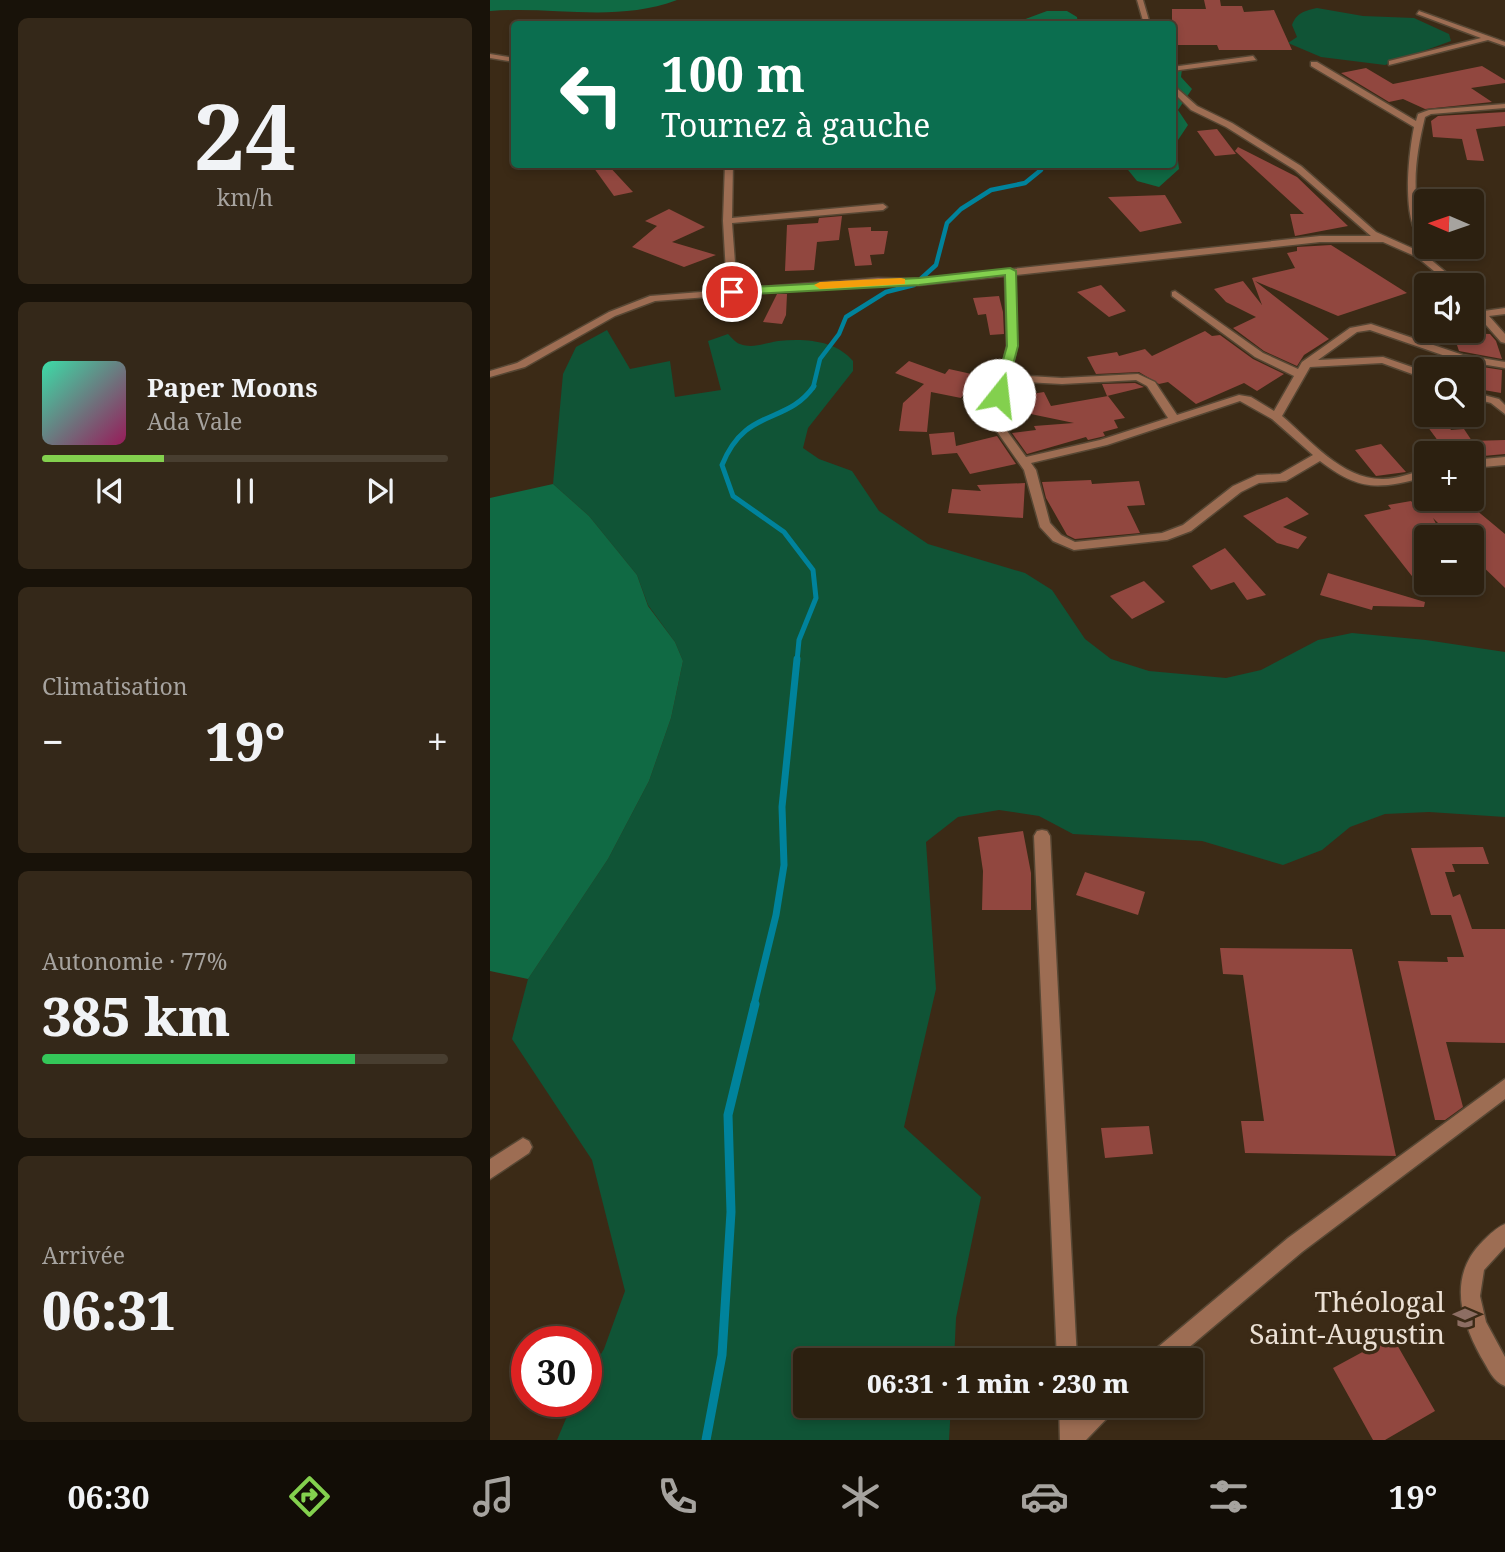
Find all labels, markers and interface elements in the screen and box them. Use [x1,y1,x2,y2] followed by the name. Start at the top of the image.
[661,40,805,106] text: 100 m
[546,49,637,140] icon: left
[194,73,296,197] text: 24
[661,103,930,146] text: Tournez à gauche
[217,181,273,213] text: km/h
[1414,189,1484,259] north arrow
[1414,189,1484,595] map controls
[702,262,762,322] pin
[713,273,751,311] icon: arrive
[1414,273,1484,343] button: sound
[1414,357,1484,427] button: search
[962,358,1036,432] position arrow
[147,369,318,405] text: Paper Moons
[147,405,242,437] text: Ada Vale
[1414,441,1484,511] button: +
[91,472,129,510] icon: previous
[226,472,264,510] icon: pause
[361,472,399,510] icon: next
[1414,525,1484,595] button: −
[42,670,188,702] text: Climatisation
[205,705,285,776] text: 19°
[42,715,64,767] text: −
[427,715,448,767] text: +
[42,945,227,977] text: Autonomie · 77%
[42,980,230,1051] text: 385 km
[42,1239,125,1271] text: Arrivée
[42,1274,176,1345] text: 06:31
[1249,1282,1445,1352] place label: Théologal Saint-Augustin
[1451,1304,1479,1332] school or university icon: Théologal Saint-Augustin
[511,1326,602,1417] speed limit sign: 30
[867,1365,1129,1401] text: 06:31 · 1 min · 230 m
[285,1472,334,1521] icon: directions
[469,1472,518,1521] icon: music
[653,1472,702,1521] icon: phone
[836,1472,885,1521] icon: climate
[1020,1472,1069,1521] icon: car
[1204,1472,1253,1521] icon: filters
[67,1475,150,1518] text: 06:30
[1388,1475,1437,1518] text: 19°

